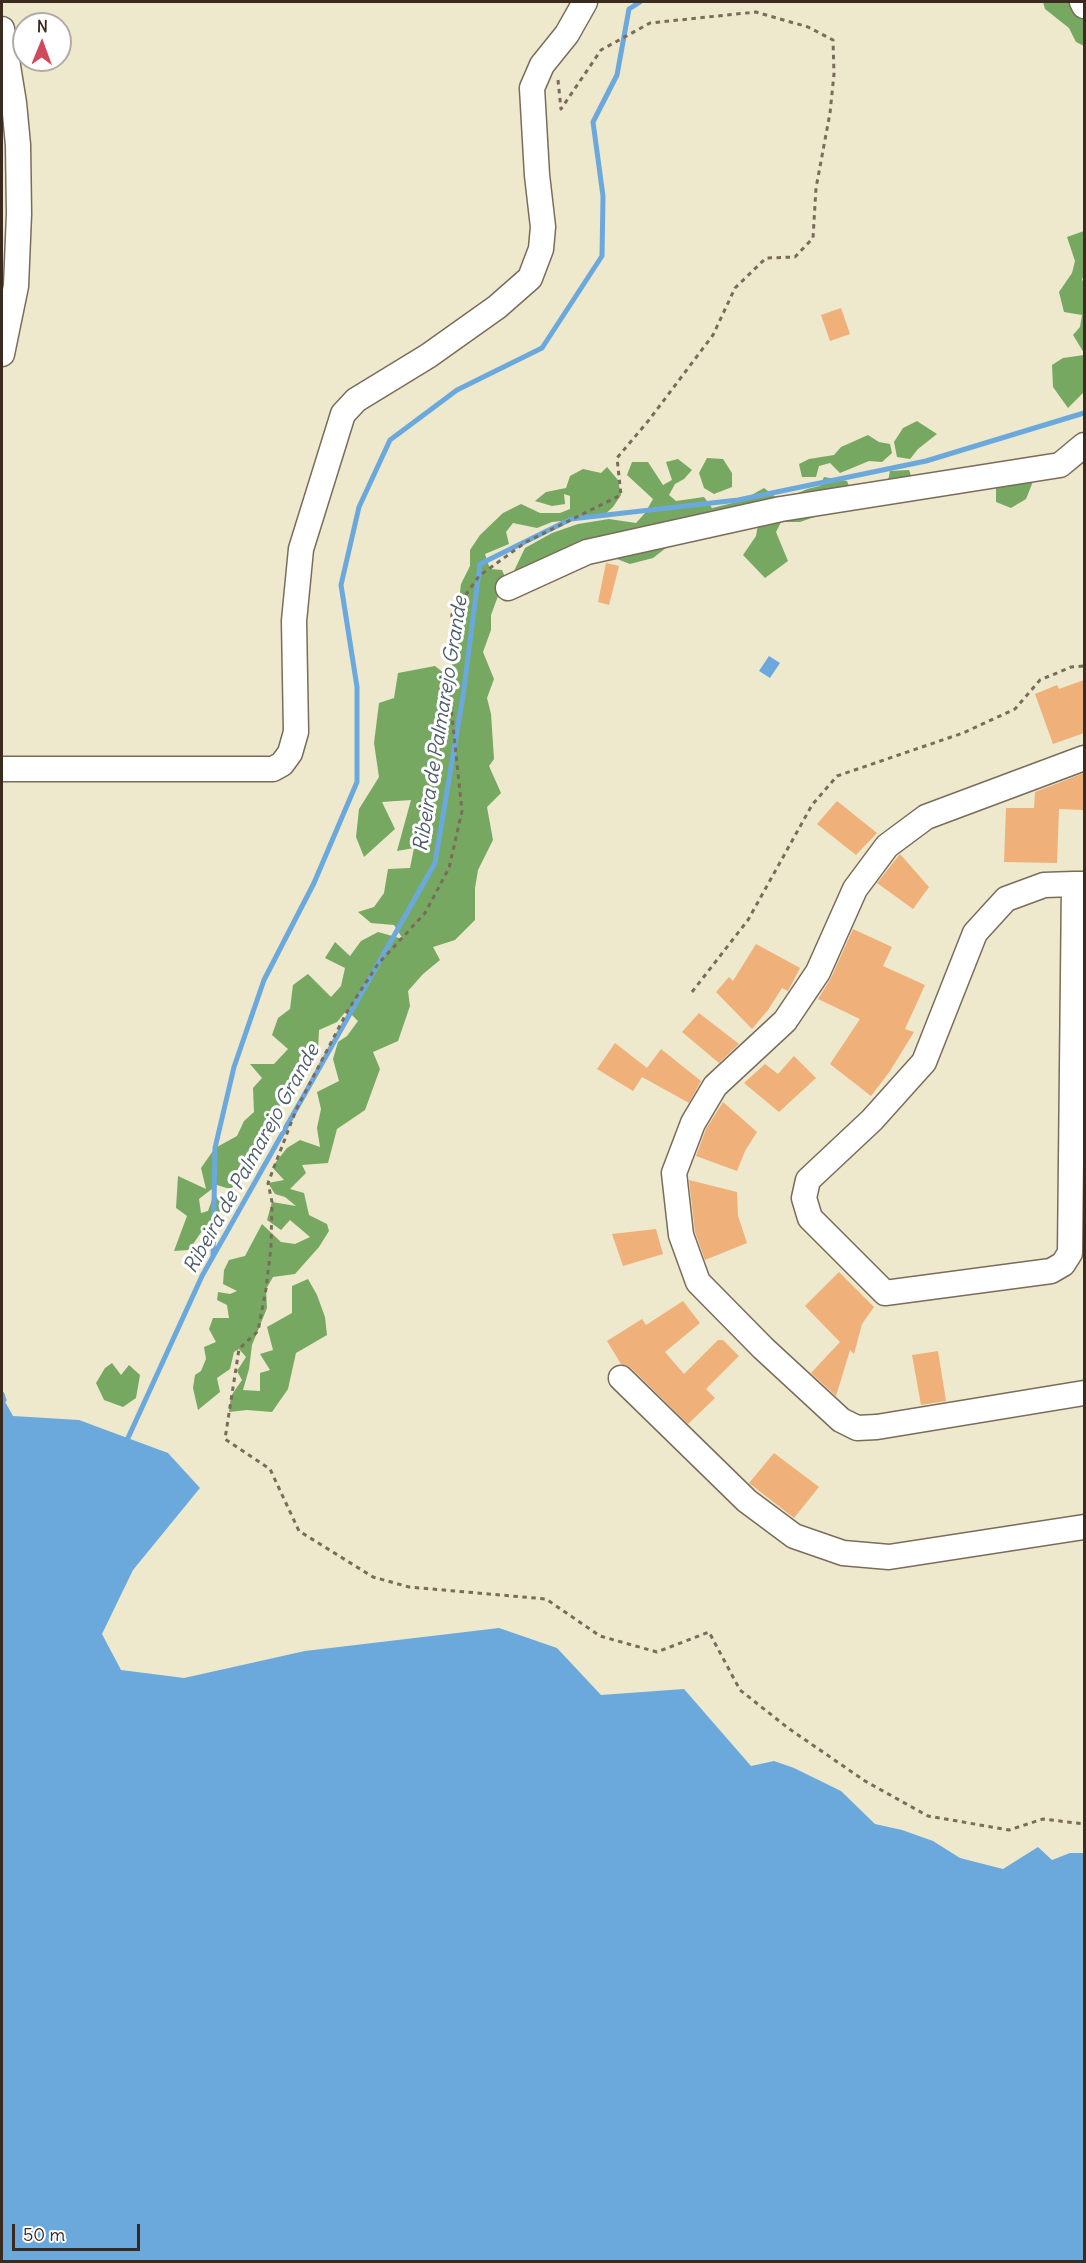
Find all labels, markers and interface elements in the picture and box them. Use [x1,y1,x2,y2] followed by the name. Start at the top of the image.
[12,12,72,72] north arrow
[37,16,48,36] text: N
[409,595,473,853] water label: Ribeira de Palmarejo Grande
[179,1040,325,1278] water label: Ribeira de Palmarejo Grande
[15,2212,142,2250] scale bar
[23,2223,65,2246] text: 50 m

